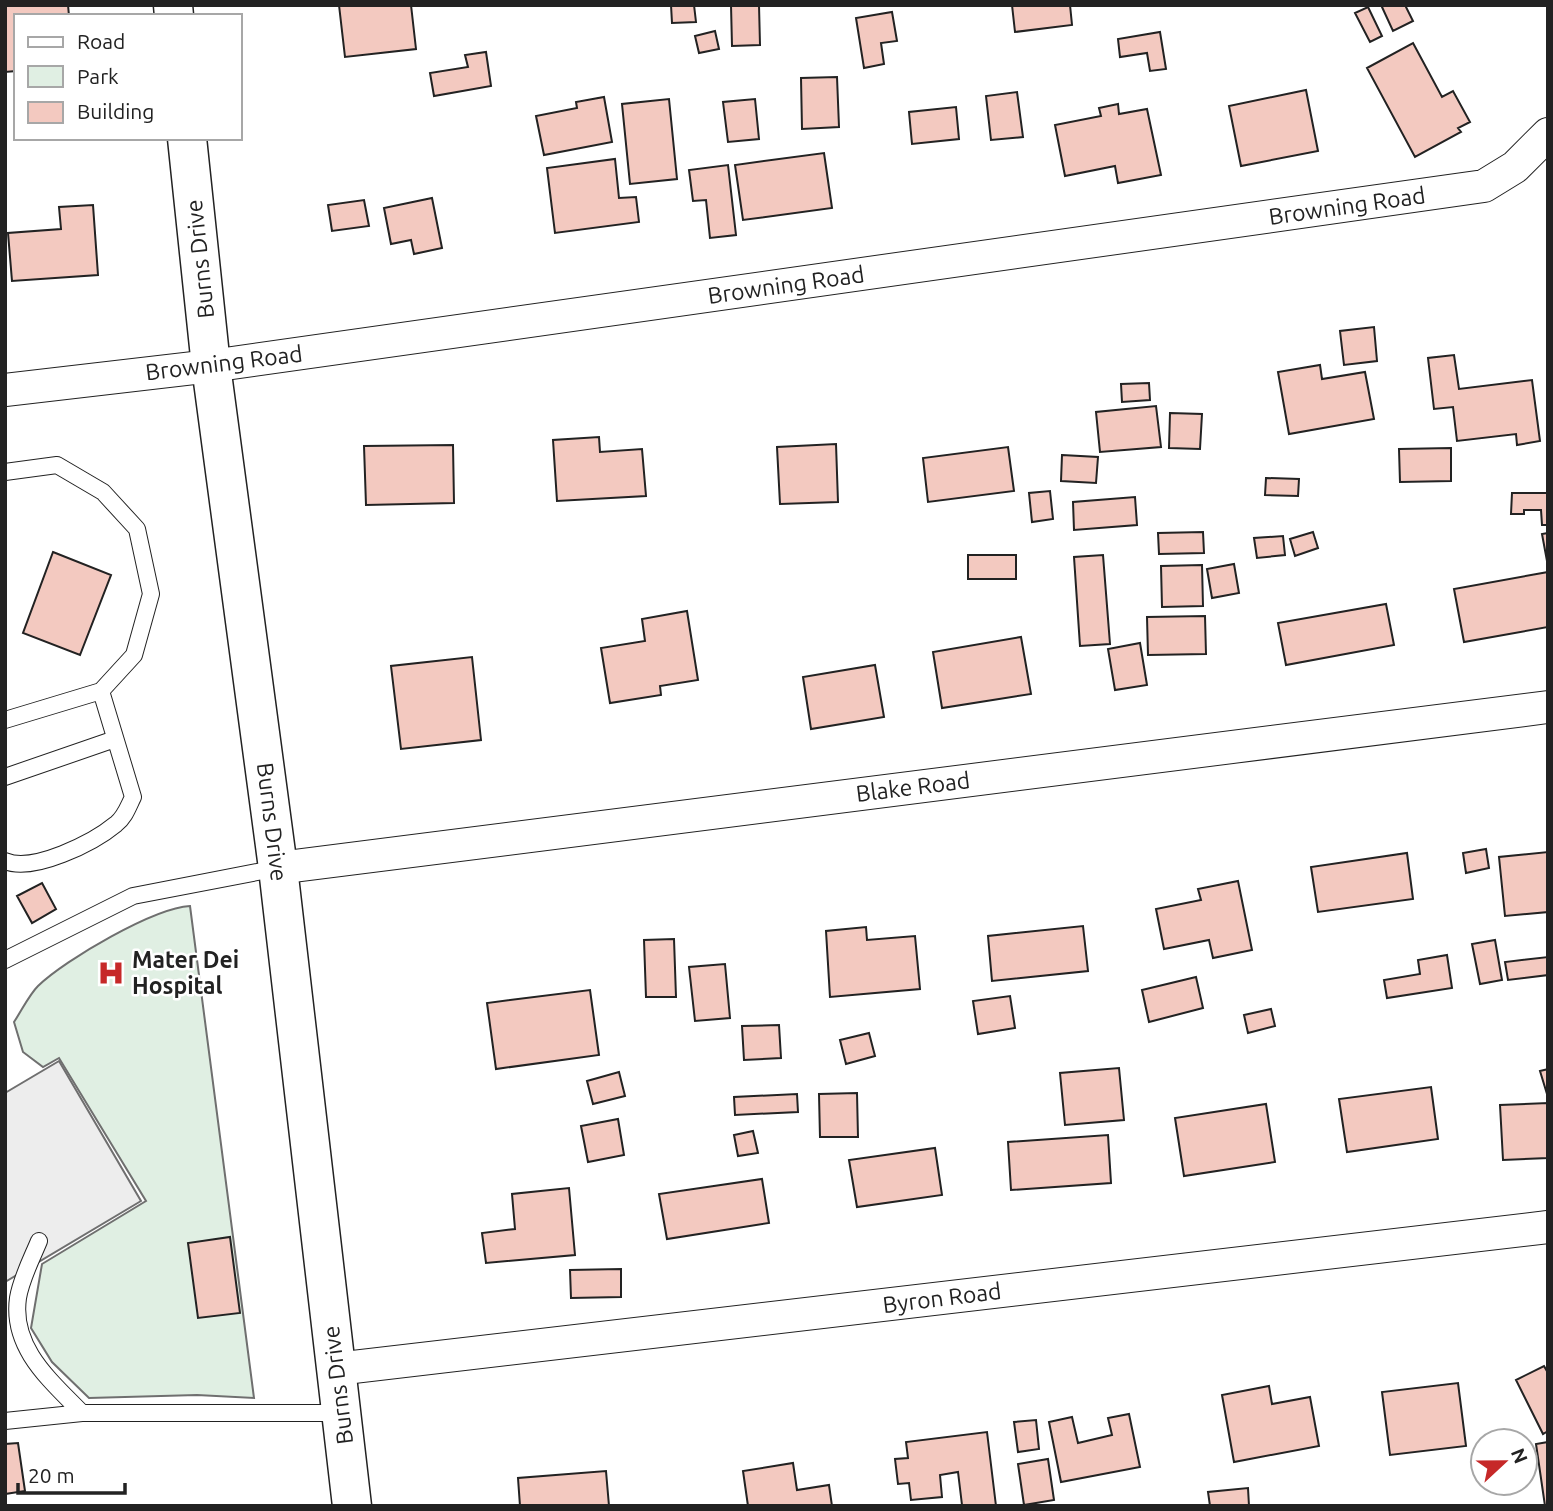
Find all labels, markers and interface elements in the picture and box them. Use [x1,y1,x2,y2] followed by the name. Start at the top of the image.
[14,14,242,140] legend
[77,29,125,53] text: Road
[77,64,119,88] text: Park
[77,99,154,123] text: Building
[1267,182,1427,229] street label: Browning Road
[181,198,218,320] street label: Burns Drive
[706,261,866,308] street label: Browning Road
[144,340,304,385] street label: Browning Road
[253,761,292,883] street label: Burns Drive
[854,767,971,806] street label: Blake Road
[132,947,239,998] place label: Mater Dei Hospital
[96,958,126,988] hospital icon: Mater Dei Hospital
[881,1278,1003,1317] street label: Byron Road
[318,1324,357,1446] street label: Burns Drive
[1469,1427,1539,1497] north arrow
[1507,1445,1533,1466] text: N
[18,1452,124,1496] scale bar
[28,1463,75,1487] text: 20 m

